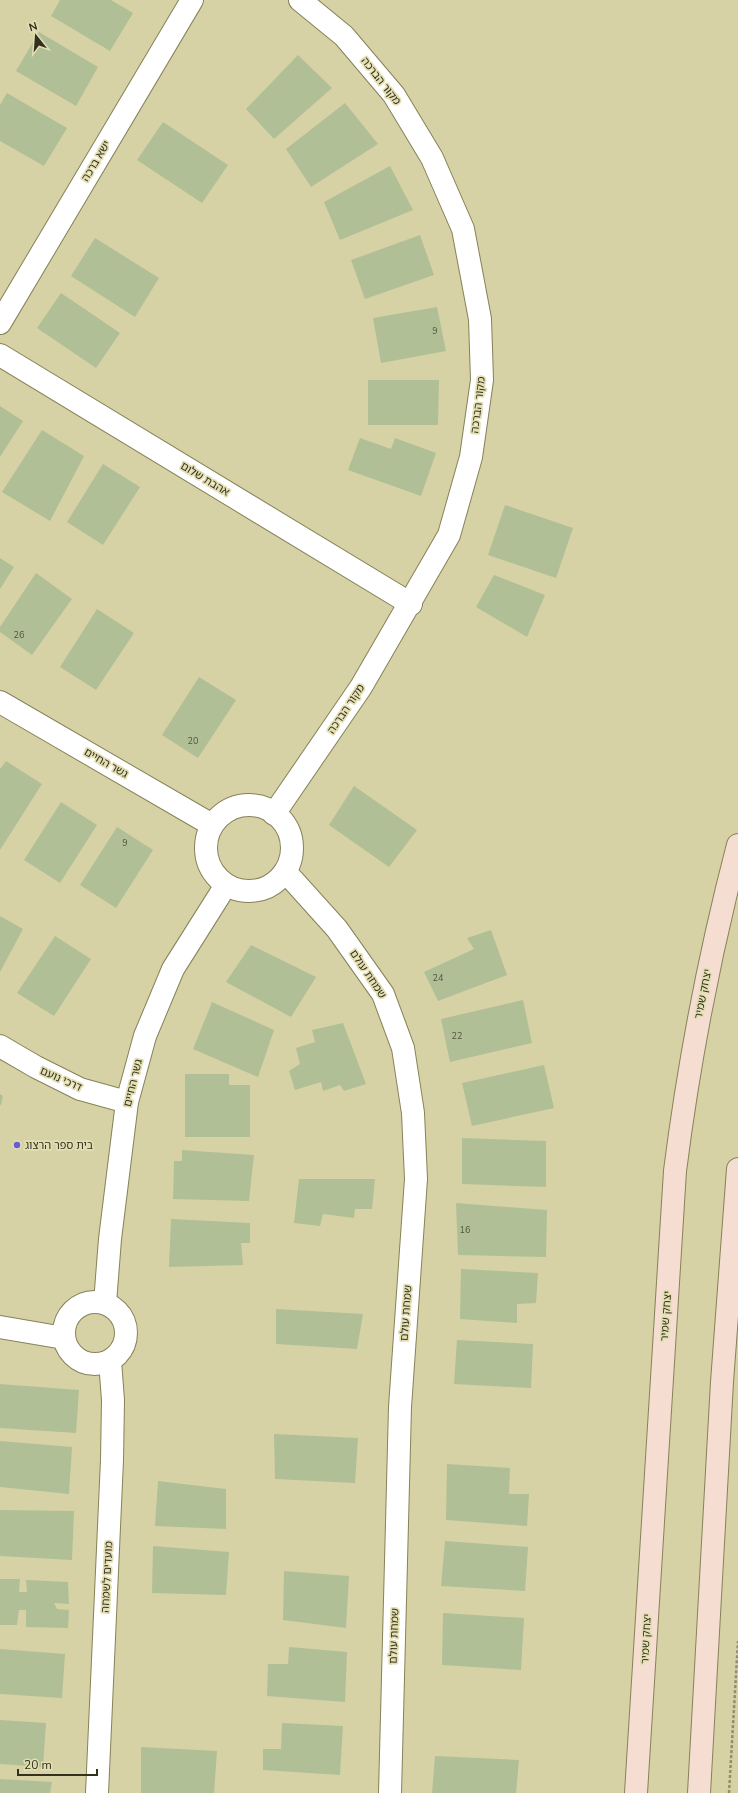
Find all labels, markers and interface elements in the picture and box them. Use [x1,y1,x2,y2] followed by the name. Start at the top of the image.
[16,16,56,56] north arrow
[27,19,39,35] text: N
[358,54,404,108] street label: מקור הברכה
[78,138,114,184] street label: ישא ברכה
[432,325,438,337] house number: 9
[467,376,489,434] street label: מקור הברכה
[178,458,232,500] street label: אהבת שלום
[14,629,24,641] house number: 26
[324,681,368,737] street label: מקור הברכה
[188,735,198,747] house number: 20
[81,744,131,782] street label: גשר החיים
[122,837,128,849] house number: 9
[346,947,390,1001] street label: שמחת עולם
[691,968,715,1020] street label: יצחק שמיר
[433,972,444,984] house number: 24
[452,1030,462,1042] house number: 22
[120,1058,146,1108] street label: גשר החיים
[38,1063,84,1095] street label: דרכי נועם
[25,1138,93,1153] place label: בית ספר הרצוג
[12,1140,22,1150] marker: בית ספר הרצוג
[460,1224,470,1236] house number: 16
[397,1285,415,1341] street label: שמחת עולם
[657,1290,675,1342] street label: יצחק שמיר
[98,1541,116,1613] street label: מועדים לשמחה
[386,1608,402,1664] street label: שמחת עולם
[637,1613,655,1665] street label: יצחק שמיר
[18,1751,97,1777] scale bar
[24,1757,52,1773] text: 20 m

